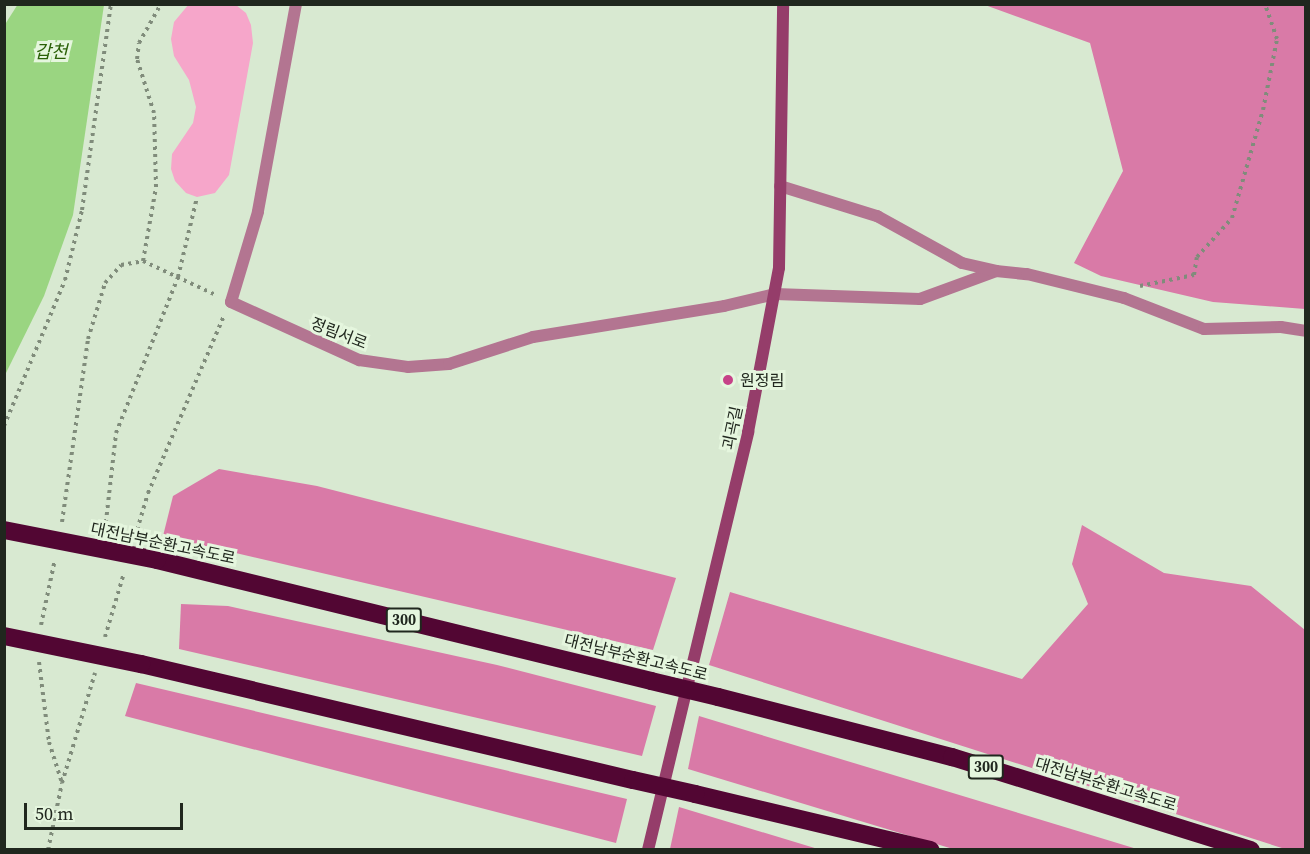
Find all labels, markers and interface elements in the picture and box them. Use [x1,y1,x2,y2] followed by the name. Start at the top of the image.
[34,41,68,63] water label: 갑천
[308,313,370,353] street label: 정림서로
[740,370,784,390] place label: 원정림
[721,373,735,387] marker: 원정림
[718,404,746,452] street label: 괴곡길
[89,518,237,568] street label: 대전남부순환고속도로
[384,608,424,632] road number: 300
[562,630,710,684] street label: 대전남부순환고속도로
[1033,753,1179,815] street label: 대전남부순환고속도로
[966,755,1006,779] road number: 300
[27,791,186,829] scale bar
[35,801,73,826] text: 50 m

